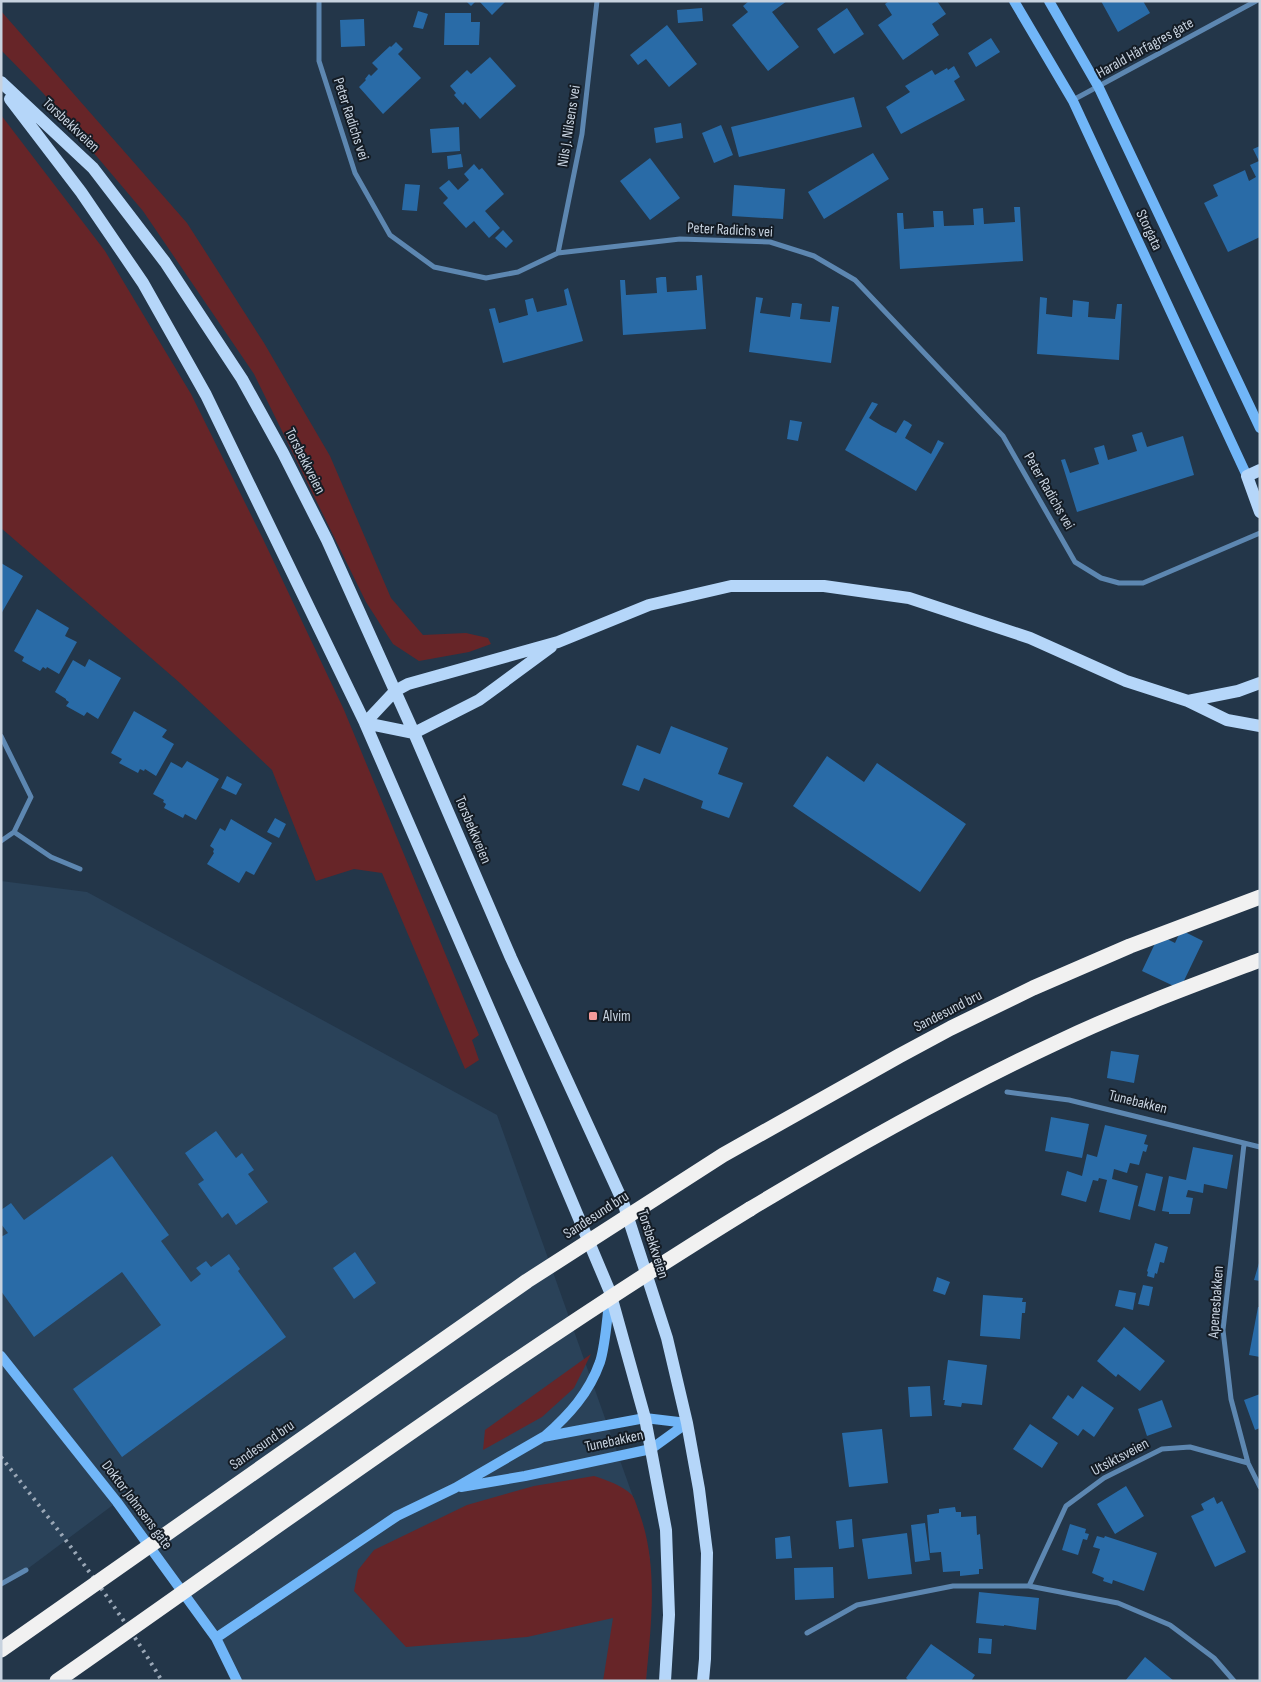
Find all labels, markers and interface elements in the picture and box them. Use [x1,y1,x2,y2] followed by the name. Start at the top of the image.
[1093,13,1197,83] street label: Harald Hårfagres gate
[329,75,373,163] street label: Peter Radichs vei
[553,84,585,168] street label: Nils J. Nilsens vei
[38,94,104,156] street label: Torsbekkveien
[1131,207,1167,254] street label: Storgata
[687,218,774,242] street label: Peter Radichs vei
[280,425,330,497] street label: Torsbekkveien
[1019,449,1079,533] street label: Peter Radichs vei
[450,793,496,867] street label: Torsbekkveien
[911,986,985,1036] street label: Sandesund bru
[602,1007,631,1026] place label: Alvim
[587,1010,599,1022] marker: Alvim
[1107,1086,1169,1118] street label: Tunebakken
[560,1187,632,1243] street label: Sandesund bru
[633,1207,673,1281] street label: Torsbekkveien
[1204,1265,1228,1340] street label: Apenesbakken
[226,1416,298,1474] street label: Sandesund bru
[583,1426,645,1456] street label: Tunebakken
[1088,1434,1152,1480] street label: Utsiktsveien
[97,1457,177,1553] street label: Doktor Johnsens gate

